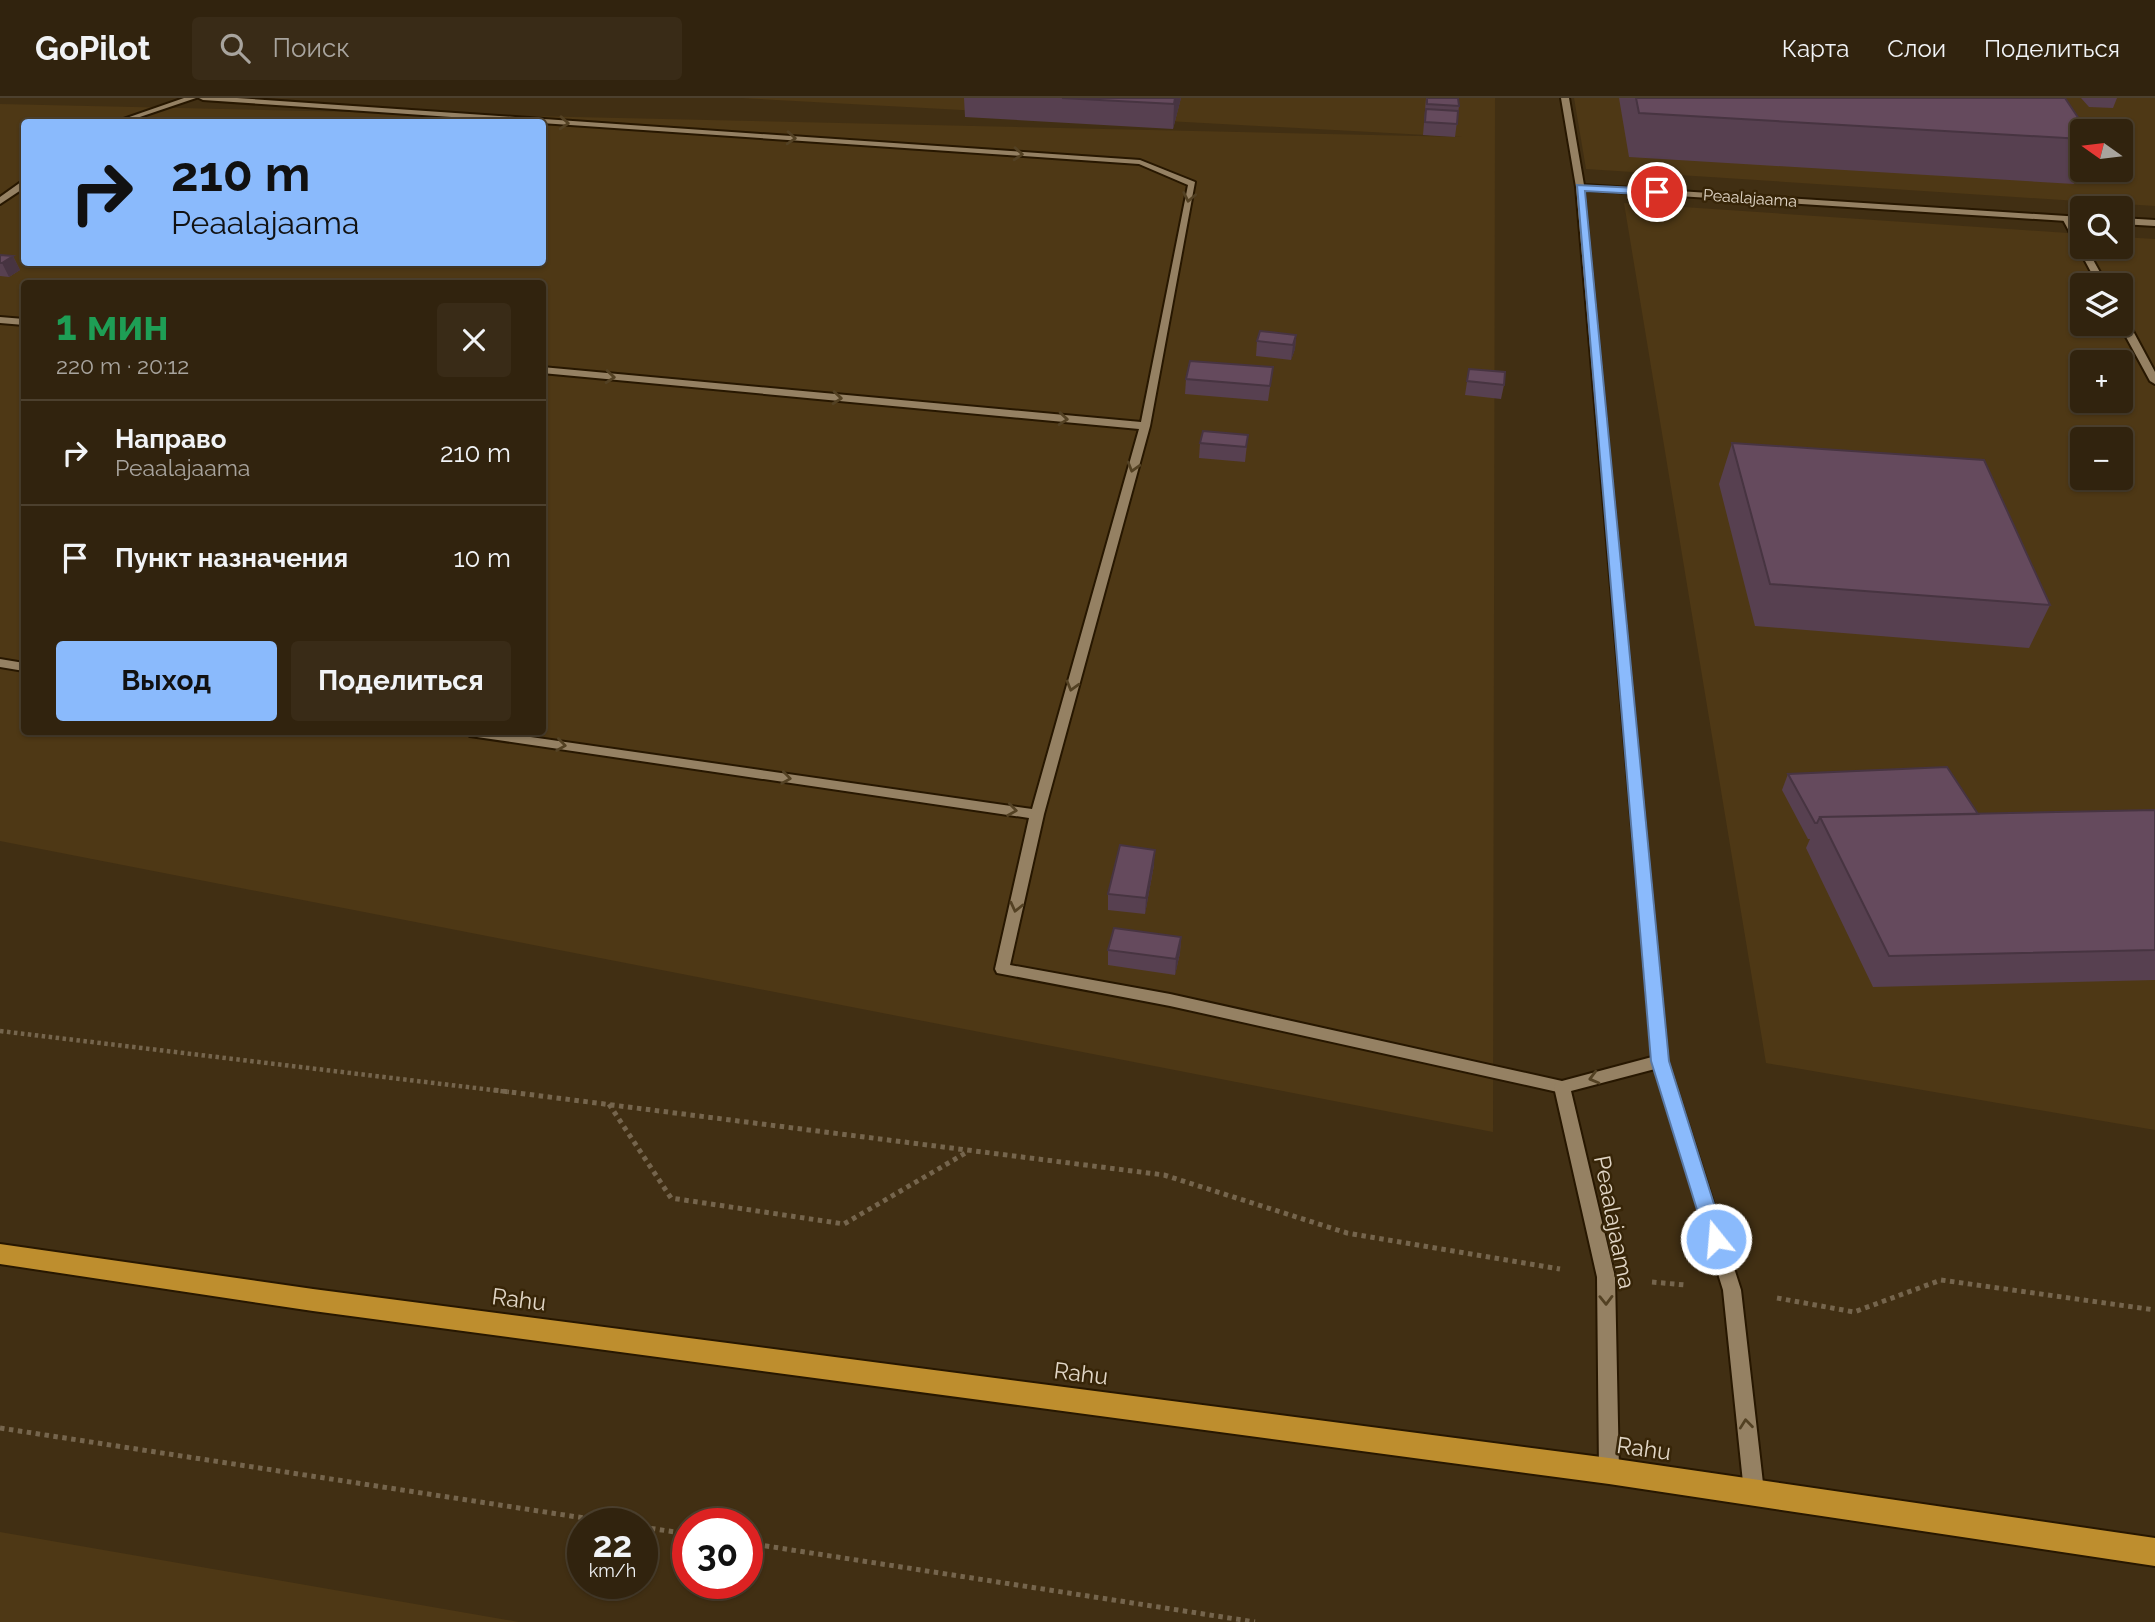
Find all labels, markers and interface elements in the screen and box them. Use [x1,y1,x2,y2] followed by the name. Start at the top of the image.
[192,17,682,80] search box
[35,29,150,68] text: GoPilot
[216,29,254,67] icon: search
[272,33,350,63] text: Поиск
[1782,34,1849,63] text: Карта
[1887,34,1946,63] text: Слои
[1984,34,2120,63] text: Поделиться
[559,115,570,130] one-way arrow
[2070,119,2133,182] north arrow
[2070,119,2133,490] map controls
[786,131,797,146] one-way arrow
[171,145,310,202] text: 210 m
[1013,146,1024,161] one-way arrow
[56,147,147,238] icon: right
[1627,162,1687,222] pin
[1638,173,1676,211] icon: arrive
[1702,185,1798,211] street label: Peaalajaama
[1183,191,1198,203] one-way arrow
[2070,196,2133,259] button: search
[171,204,359,241] text: Peaalajaama
[2070,273,2133,336] button: layers
[56,301,169,350] text: 1 мин
[437,303,511,377] button: close
[2070,350,2133,413] button: +
[56,352,189,379] text: 220 m · 20:12
[605,369,616,384] one-way arrow
[831,390,843,405] one-way arrow
[1058,411,1069,426] one-way arrow
[115,424,226,454] text: Направо
[2070,427,2133,490] button: −
[56,434,94,472] icon: right
[440,438,511,468] text: 210 m
[115,454,250,481] text: Peaalajaama
[1127,461,1142,473] one-way arrow
[56,539,94,577] icon: arrive
[115,543,348,573] text: Пункт назначения
[453,543,511,573] text: 10 m
[56,641,277,721] button: Выход
[291,641,511,721] button: Поделиться
[1066,680,1081,692] one-way arrow
[555,737,567,752] one-way arrow
[781,770,792,785] one-way arrow
[1006,803,1017,818] one-way arrow
[1010,901,1025,913] one-way arrow
[1589,1070,1601,1085] one-way arrow
[1589,1153,1641,1291] street label: Peaalajaama
[1679,1202,1753,1276] position arrow
[490,1282,548,1316] street label: Rahu
[1598,1295,1614,1306] one-way arrow
[1052,1356,1110,1390] street label: Rahu
[1739,1418,1754,1430] one-way arrow
[1615,1431,1673,1465] street label: Rahu
[672,1508,763,1599] speed limit sign: 30
[593,1524,632,1565] text: 22
[589,1560,636,1581] text: km/h

